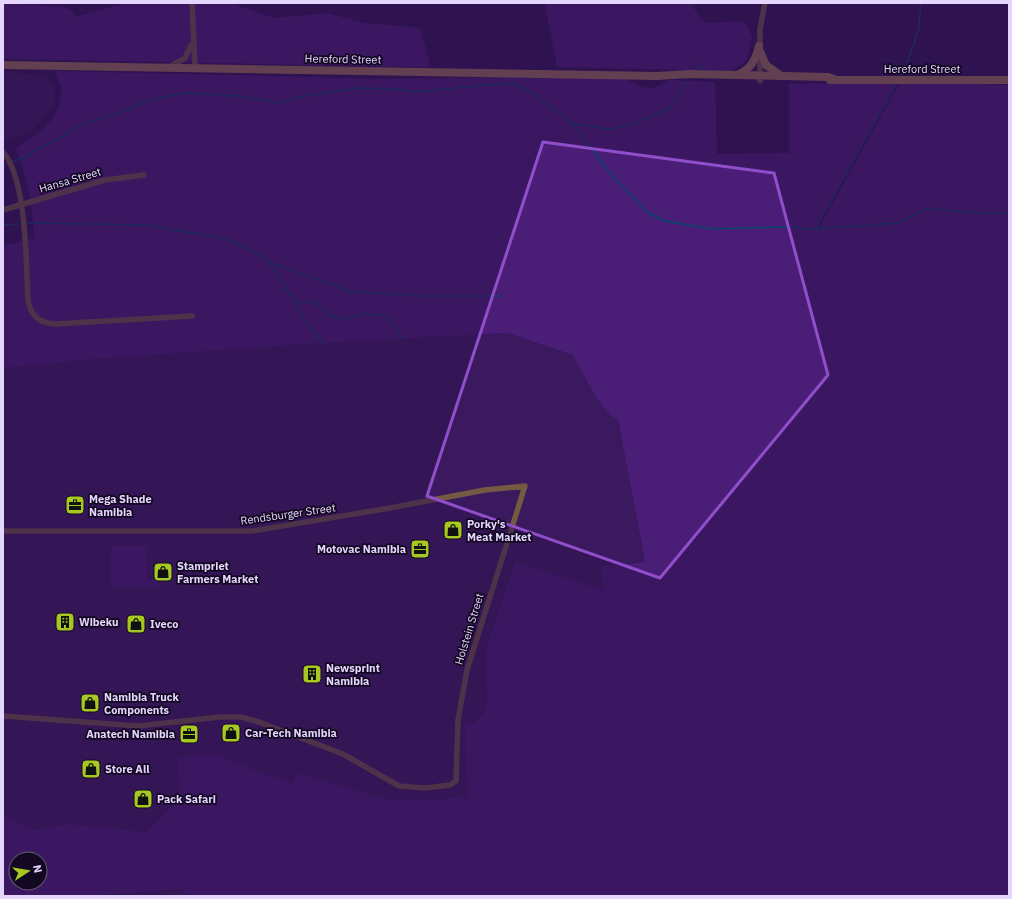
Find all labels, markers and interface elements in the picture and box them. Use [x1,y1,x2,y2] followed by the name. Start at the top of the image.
[305,51,382,67] street label: Hereford Street
[884,62,960,76] street label: Hereford Street
[37,164,103,196] street label: Hansa Street
[89,492,152,519] place label: Mega Shade Namibia
[64,494,86,516] office icon: Mega Shade Namibia
[240,500,337,528] street label: Rendsburger Street
[467,517,531,544] place label: Porky's Meat Market
[442,519,464,541] shop icon: Porky's Meat Market
[409,538,431,560] office icon: Motovac Namibia
[317,542,406,556] place label: Motovac Namibia
[177,559,258,586] place label: Stampriet Farmers Market
[152,561,174,583] shop icon: Stampriet Farmers Market
[452,592,487,666] street label: Holstein Street
[54,611,76,633] building icon: Wibeku
[125,613,147,635] shop icon: Iveco
[79,615,119,629] place label: Wibeku
[150,617,179,631] place label: Iveco
[326,661,380,688] place label: Newsprint Namibia
[301,663,323,685] building icon: Newsprint Namibia
[104,690,180,717] place label: Namibia Truck Components
[79,692,101,714] shop icon: Namibia Truck Components
[220,722,242,744] shop icon: Car-Tech Namibia
[178,723,200,745] office icon: Anatech Namibia
[245,726,337,740] place label: Car-Tech Namibia
[86,727,175,741] place label: Anatech Namibia
[80,758,102,780] shop icon: Store All
[105,762,150,776] place label: Store All
[132,788,154,810] shop icon: Pack Safari
[157,792,216,806] place label: Pack Safari
[8,851,48,891] north arrow
[30,864,45,874] text: N

